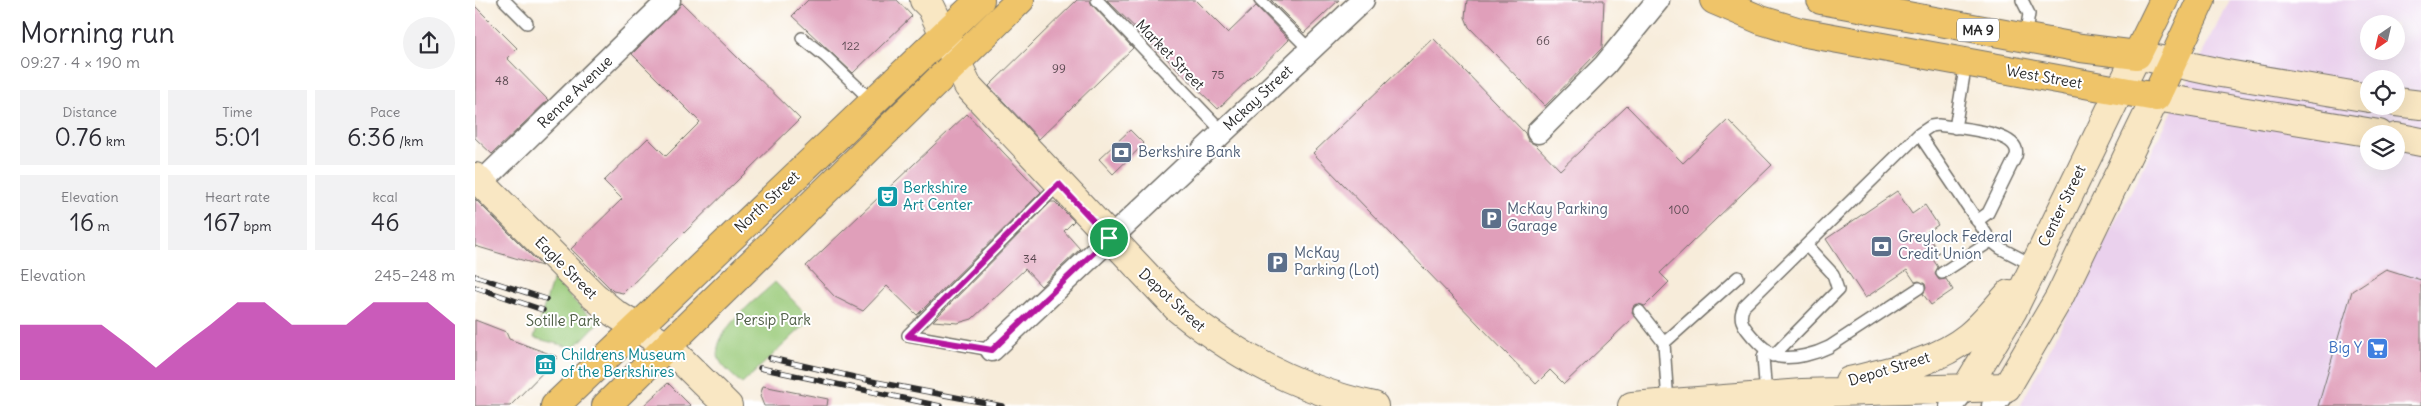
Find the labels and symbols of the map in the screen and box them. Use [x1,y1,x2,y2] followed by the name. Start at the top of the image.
[1132,15,1209,94] street label: Market Street
[2360,15,2405,60] north arrow
[1957,18,1999,42] road number: MA 9
[1536,33,1550,48] house number: 66
[842,38,860,53] house number: 122
[533,51,616,132] street label: Renne Avenue
[2005,60,2083,93] street label: West Street
[1052,61,1066,76] house number: 99
[1219,61,1296,135] street label: Mckay Street
[1212,67,1224,82] house number: 75
[495,73,509,88] house number: 48
[1110,140,1134,164] bank icon: Berkshire Bank
[1138,142,1241,161] place label: Berkshire Bank
[2034,162,2090,250] street label: Center Street
[730,167,803,237] street label: North Street
[903,178,973,214] place label: Berkshire Art Center
[875,185,899,209] theatre icon: Berkshire Art Center
[1507,199,1608,235] place label: McKay Parking Garage
[1669,202,1689,217] house number: 100
[1479,206,1503,230] parking icon: McKay Parking Garage
[1088,217,1130,259] pin
[1898,227,2012,263] place label: Greylock Federal Credit Union
[531,232,602,303] street label: Eagle Street
[1870,234,1894,258] bank icon: Greylock Federal Credit Union
[1294,243,1379,279] place label: McKay Parking (Lot)
[1266,250,1290,274] parking icon: McKay Parking (Lot)
[1023,251,1037,266] house number: 34
[1135,264,1210,335] street label: Depot Street
[735,310,811,329] park label: Persip Park
[526,311,601,330] park label: Sotille Park
[2366,336,2390,360] supermarket icon: Big Y
[2329,338,2363,357] place label: Big Y
[561,345,686,381] place label: Childrens Museum of the Berkshires
[1846,347,1932,390] street label: Depot Street
[533,352,557,376] museum icon: Childrens Museum of the Berkshires

